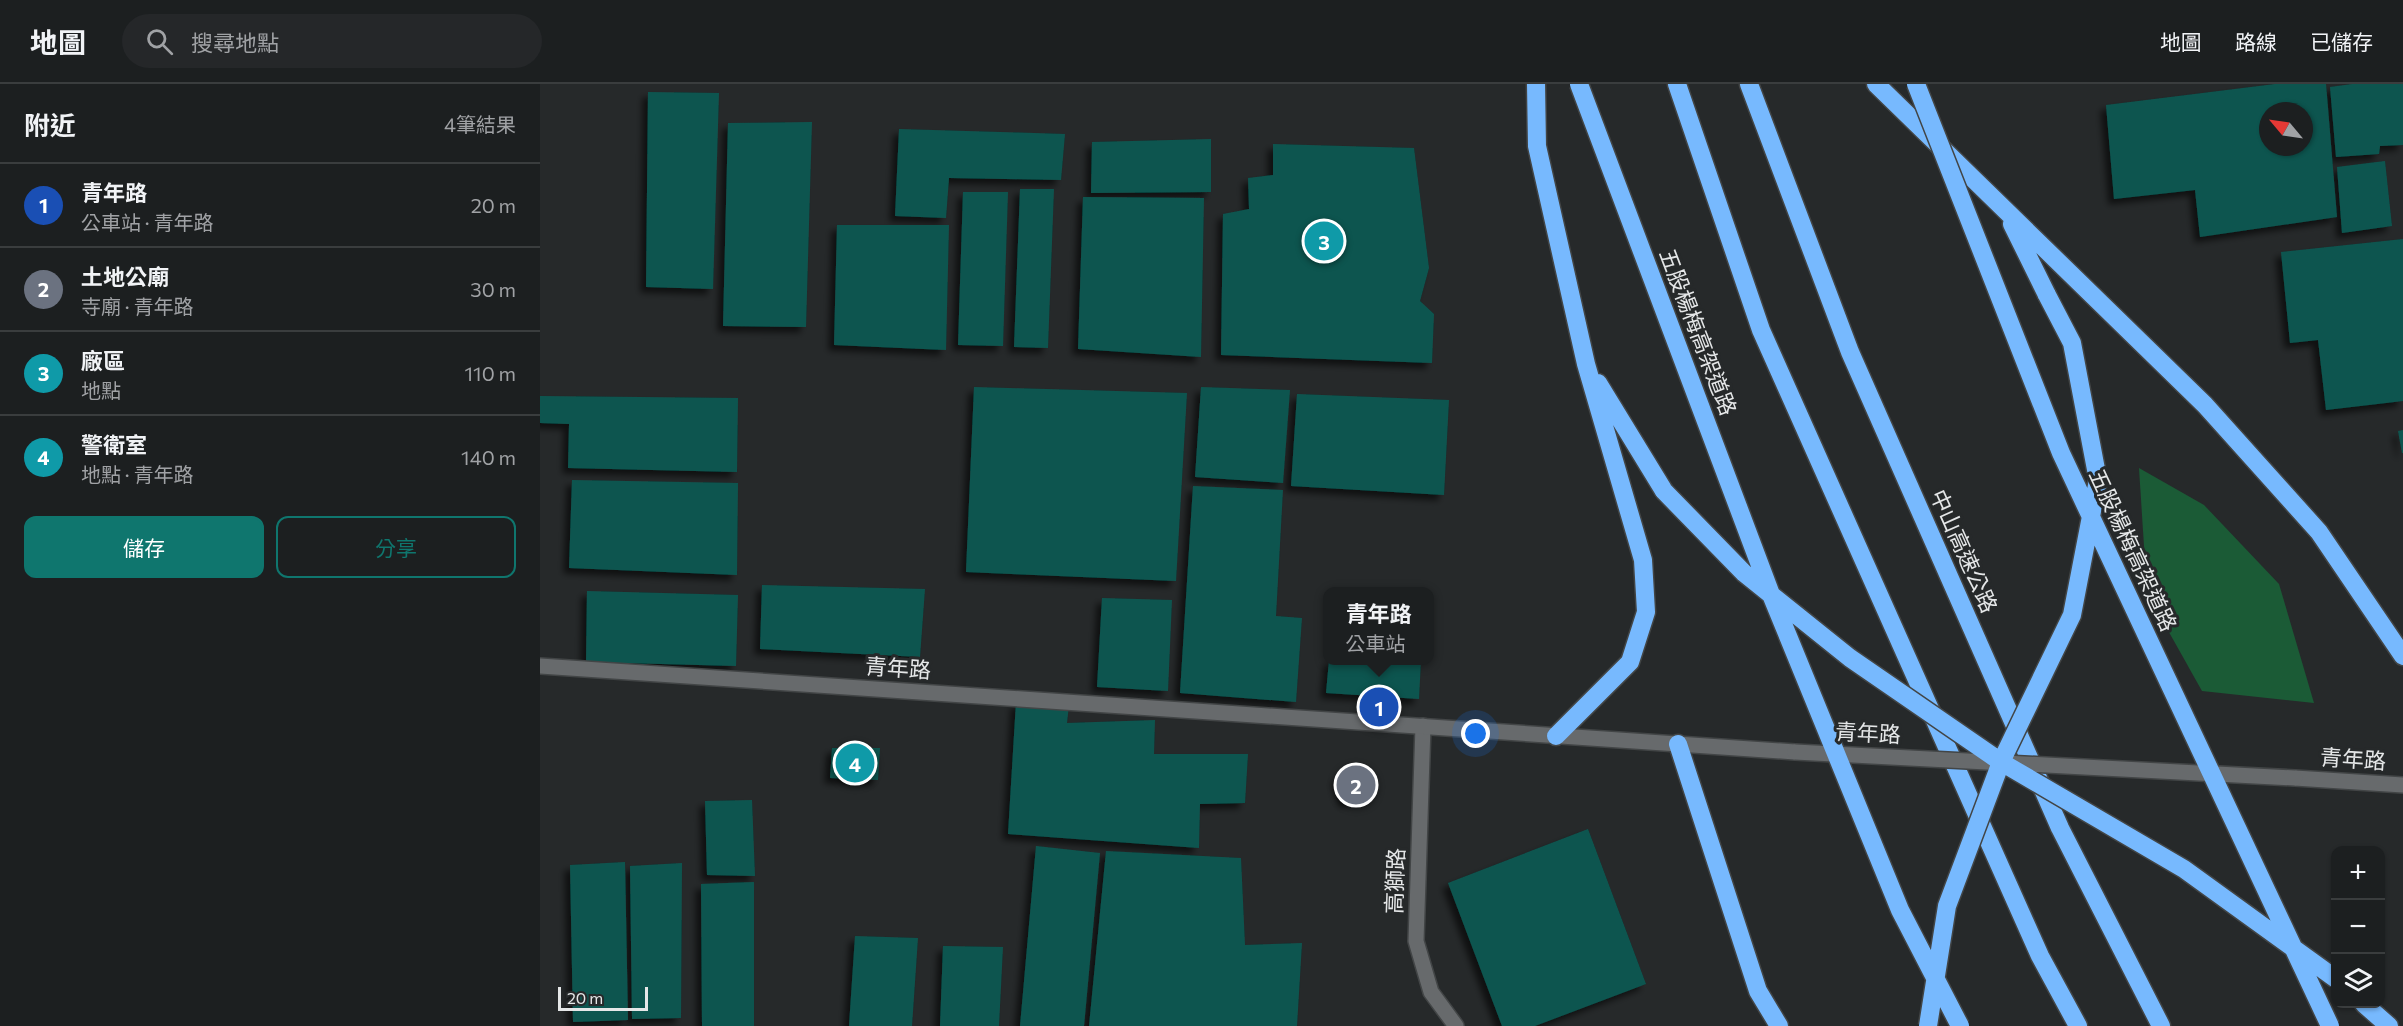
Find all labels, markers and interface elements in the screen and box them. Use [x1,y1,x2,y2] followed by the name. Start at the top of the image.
[122,14,542,68] search box
[30,25,86,59] text: 地圖
[143,25,176,58] icon: search
[191,29,279,56] text: 搜尋地點
[2160,29,2202,54] text: 地圖
[2235,29,2277,54] text: 路線
[2310,29,2373,54] text: 已儲存
[2259,102,2313,156] north arrow
[24,109,76,140] text: 附近
[444,112,516,136] text: 4筆結果
[81,179,147,206] text: 青年路
[39,193,48,217] text: 1
[471,193,516,217] text: 20 m
[81,210,213,234] text: 公車站 · 青年路
[1304,218,1344,264] pin: 3
[1654,245,1743,419] street label: 五股楊梅高架道路
[81,263,169,290] text: 土地公廟
[38,277,49,301] text: 2
[470,277,516,301] text: 30 m
[81,294,193,318] text: 寺廟 · 青年路
[81,347,125,374] text: 廠區
[38,361,49,385] text: 3
[465,361,516,385] text: 110 m
[81,378,121,402] text: 地點
[81,431,147,458] text: 警衛室
[37,445,50,469] text: 4
[461,445,516,469] text: 140 m
[81,462,193,486] text: 地點 · 青年路
[2084,464,2183,635] street label: 五股楊梅高架道路
[1925,485,2004,617] street label: 中山高速公路
[24,516,264,578] button: 儲存
[276,516,516,578] button: 分享
[1323,587,1434,665] popup
[1345,600,1412,627] text: 青年路
[1345,631,1405,655] text: 公車站
[864,652,932,683] street label: 青年路
[1360,684,1398,730] pin: 1
[1834,717,1902,748] street label: 青年路
[1461,719,1490,748] your location
[836,740,874,786] pin: 4
[2319,743,2387,774] street label: 青年路
[1336,762,1376,808] pin: 2
[2331,846,2385,1008] map controls
[2331,846,2385,900] button: +
[1380,848,1409,914] street label: 高獅路
[2331,900,2385,954] button: −
[2331,954,2385,1008] button: layers
[558,984,648,1012] scale bar
[567,988,603,1007] text: 20 m

